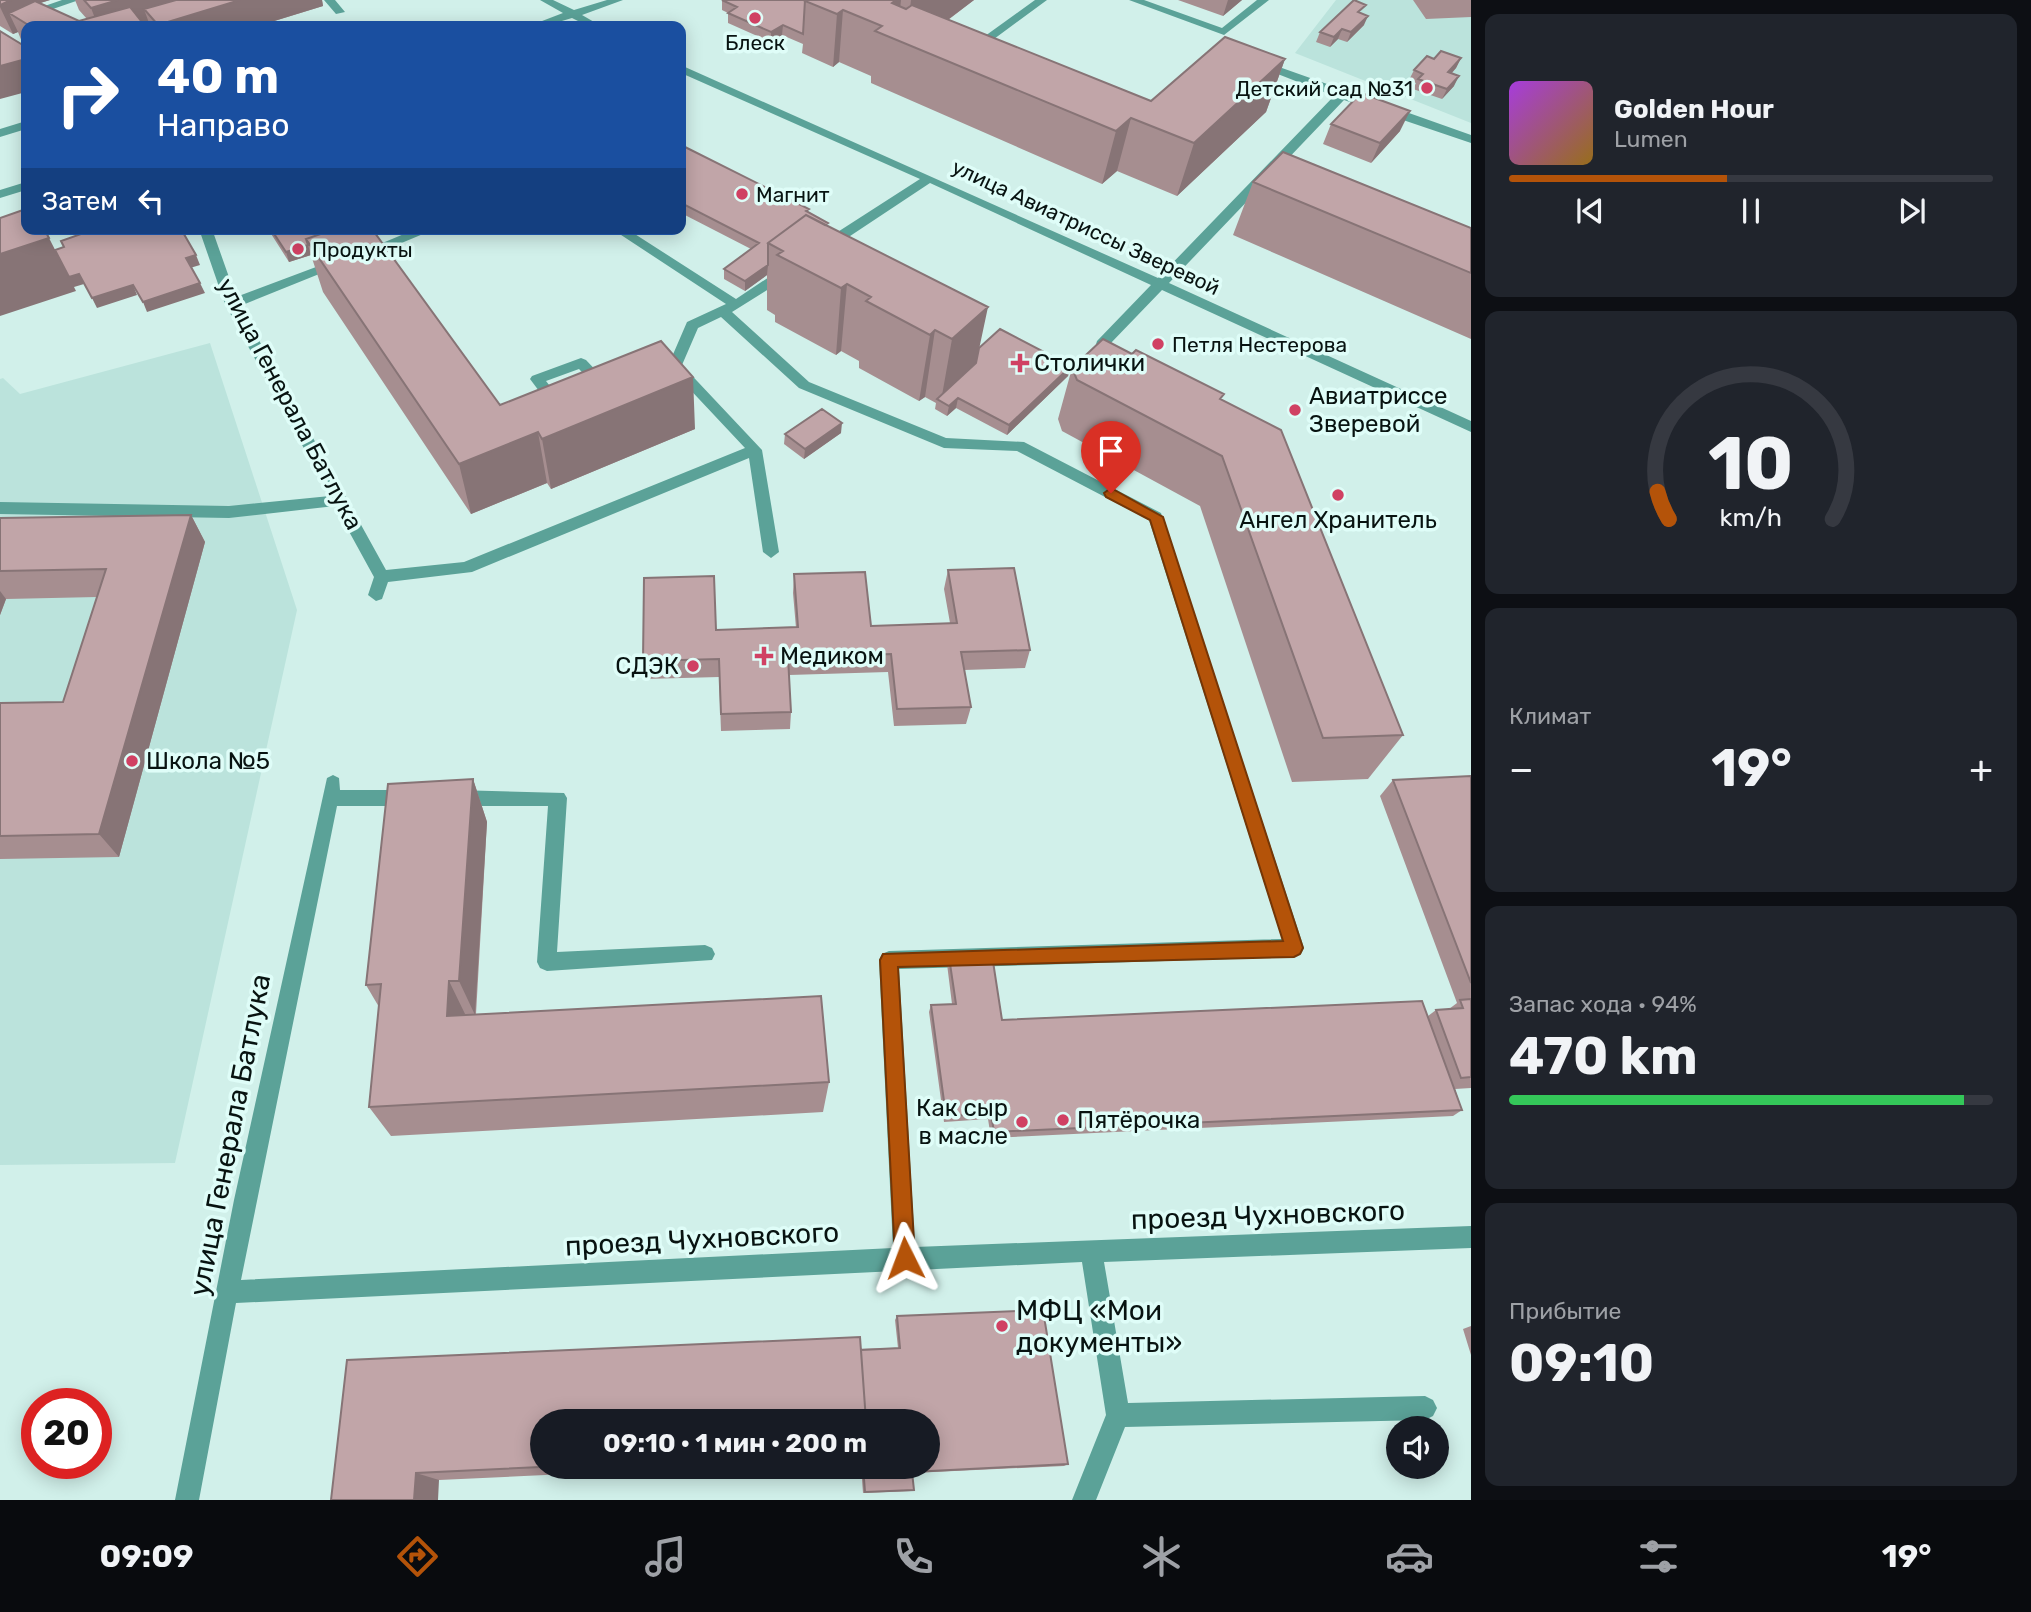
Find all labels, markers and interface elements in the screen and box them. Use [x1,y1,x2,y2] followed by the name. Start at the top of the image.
[747,10,763,26] marker: Блеск
[725,30,785,55] place label: Блеск
[157,47,279,105] text: 40 m
[42,49,133,140] icon: right
[1236,76,1413,101] place label: Детский сад №31
[1419,80,1435,96] marker: Детский сад №31
[1614,94,1774,125] text: Golden Hour
[157,106,290,144] text: Направо
[1614,125,1688,153] text: Lumen
[948,154,1224,300] street label: улица Авиатриссы Зверевой
[132,182,170,220] icon: left
[756,182,830,207] place label: Магнит
[42,186,118,217] text: Затем
[734,186,750,202] marker: Магнит
[1571,192,1609,230] icon: previous
[1732,192,1770,230] icon: pause
[1893,192,1931,230] icon: next
[312,237,413,262] place label: Продукты
[290,241,306,257] marker: Продукты
[212,274,368,534] street label: улица Генерала Батлука
[1172,332,1347,357] place label: Петля Нестерова
[1150,336,1166,352] marker: Петля Нестерова
[1034,349,1145,377] place label: Столички
[1012,355,1028,371] marker: Столички
[1309,382,1448,438] place label: Авиатриссе Зверевой
[1287,402,1303,418] marker: Авиатриссе Зверевой
[1081,421,1141,493] pin
[1708,421,1794,507] text: 10
[1092,432,1130,470] icon: arrive
[1330,487,1346,503] marker: Ангел Хранитель
[1720,503,1782,532] text: km/h
[1239,506,1437,534] place label: Ангел Хранитель
[780,642,884,670] place label: Медиком
[754,646,774,666] marker: Медиком
[615,652,679,680] place label: СДЭК
[685,658,701,674] marker: СДЭК
[1509,702,1591,730] text: Климат
[1711,737,1792,799] text: 19°
[1509,746,1534,792] text: −
[1969,746,1993,792] text: +
[146,747,270,775] place label: Школа №5
[124,753,140,769] marker: Школа №5
[183,971,277,1299] street label: улица Генерала Батлука
[1509,990,1697,1018] text: Запас хода · 94%
[1509,1025,1698,1087] text: 470 km
[916,1094,1008,1150] place label: Как сыр в масле
[1077,1106,1200,1134] place label: Пятёрочка
[1055,1112,1071,1128] marker: Пятёрочка
[1014,1114,1030,1130] marker: Как сыр в масле
[1130,1194,1406,1236] street label: проезд Чухновского
[564,1215,840,1263] street label: проезд Чухновского
[868,1221,942,1295] position arrow
[1016,1294,1182,1359] place label: МФЦ «Мои документы»
[1509,1297,1621,1325] text: Прибытие
[994,1318,1010,1334] marker: МФЦ «Мои документы»
[1509,1332,1654,1394] text: 09:10
[21,1388,112,1479] speed limit sign: 20
[1386,1416,1449,1479] map controls
[1386,1416,1449,1479] button: sound
[603,1428,867,1459] text: 09:10 · 1 мин · 200 m
[393,1532,442,1581] icon: directions
[641,1532,690,1581] icon: music
[889,1532,938,1581] icon: phone
[1137,1532,1186,1581] icon: climate
[1385,1532,1434,1581] icon: car
[1634,1532,1683,1581] icon: filters
[100,1537,193,1575] text: 09:09
[1882,1537,1931,1575] text: 19°

